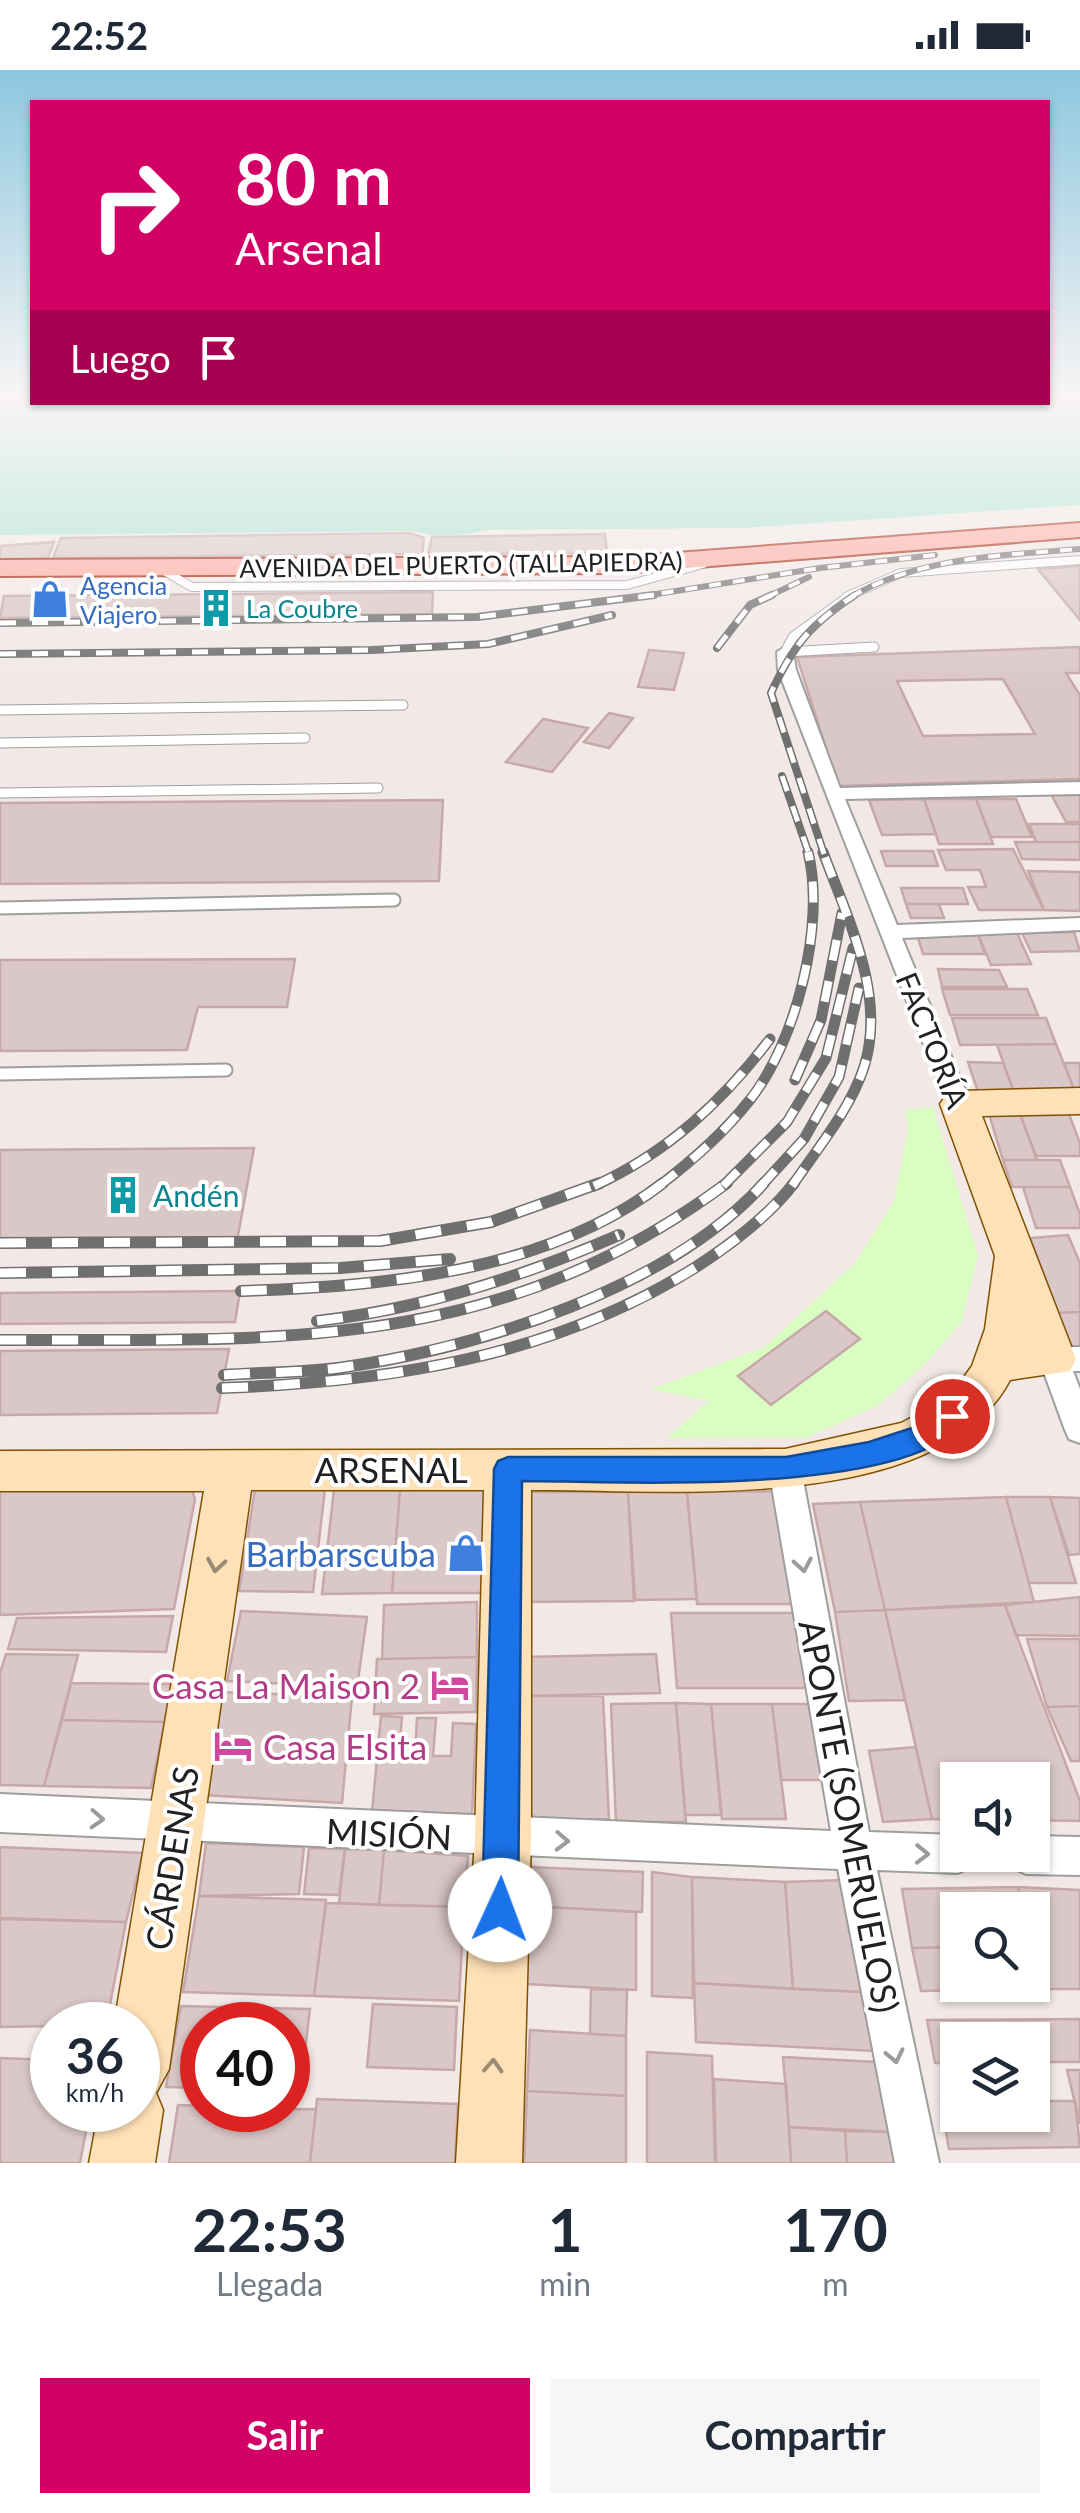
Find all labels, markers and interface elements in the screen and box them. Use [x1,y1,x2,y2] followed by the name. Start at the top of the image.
[50,12,148,58] text: 22:52
[235,136,392,220] text: 80 m
[70,140,200,270] icon: right
[235,221,383,275] text: Arsenal
[191,330,246,385] icon: arrive
[70,335,171,381] text: Luego
[239,545,683,583] street label: AVENIDA DEL PUERTO (TALLAPIEDRA)
[80,570,167,629] place label: Agencia Viajero
[29,578,71,620] shop icon: Agencia Viajero
[195,587,237,629] building icon: La Coubre
[246,593,358,623] place label: La Coubre
[889,967,977,1114] street label: FACTORÍA
[102,1174,144,1216] building icon: Andén
[153,1177,239,1213] place label: Andén
[910,1374,995,1459] pin
[925,1389,980,1444] icon: arrive
[314,1448,468,1490] street label: ARSENAL
[246,1532,436,1574] place label: Barbarscuba
[445,1532,487,1574] shop icon: Barbarscuba
[207,1557,228,1574] one-way arrow
[792,1557,813,1573] one-way arrow
[791,1616,909,2016] street label: APONTE (SOMERUELOS)
[152,1664,420,1706] place label: Casa La Maison 2
[429,1664,471,1706] hotel icon: Casa La Maison 2
[212,1725,254,1767] hotel icon: Casa Elsita
[263,1725,427,1767] place label: Casa Elsita
[940,1762,1050,2132] map controls
[940,1762,1050,1872] button: sound
[136,1763,206,1953] street label: CÁRDENAS
[90,1808,106,1829] one-way arrow
[325,1809,453,1857] street label: MISIÓN
[554,1830,570,1851] one-way arrow
[914,1843,930,1864] one-way arrow
[448,1858,552,1962] position arrow
[940,1892,1050,2002] button: search
[180,2002,310,2132] speed limit sign: 40
[940,2022,1050,2132] button: layers
[66,2025,124,2085] text: 36
[884,2047,905,2064] one-way arrow
[482,2057,503,2073] one-way arrow
[66,2077,124,2107] text: km/h
[192,2193,347,2265] text: 22:53
[548,2193,583,2265] text: 1
[783,2193,888,2265] text: 170
[216,2264,323,2303] text: Llegada
[539,2264,591,2303] text: min
[822,2264,849,2303] text: m
[40,2378,530,2493] button: Salir
[550,2378,1040,2493] button: Compartir

